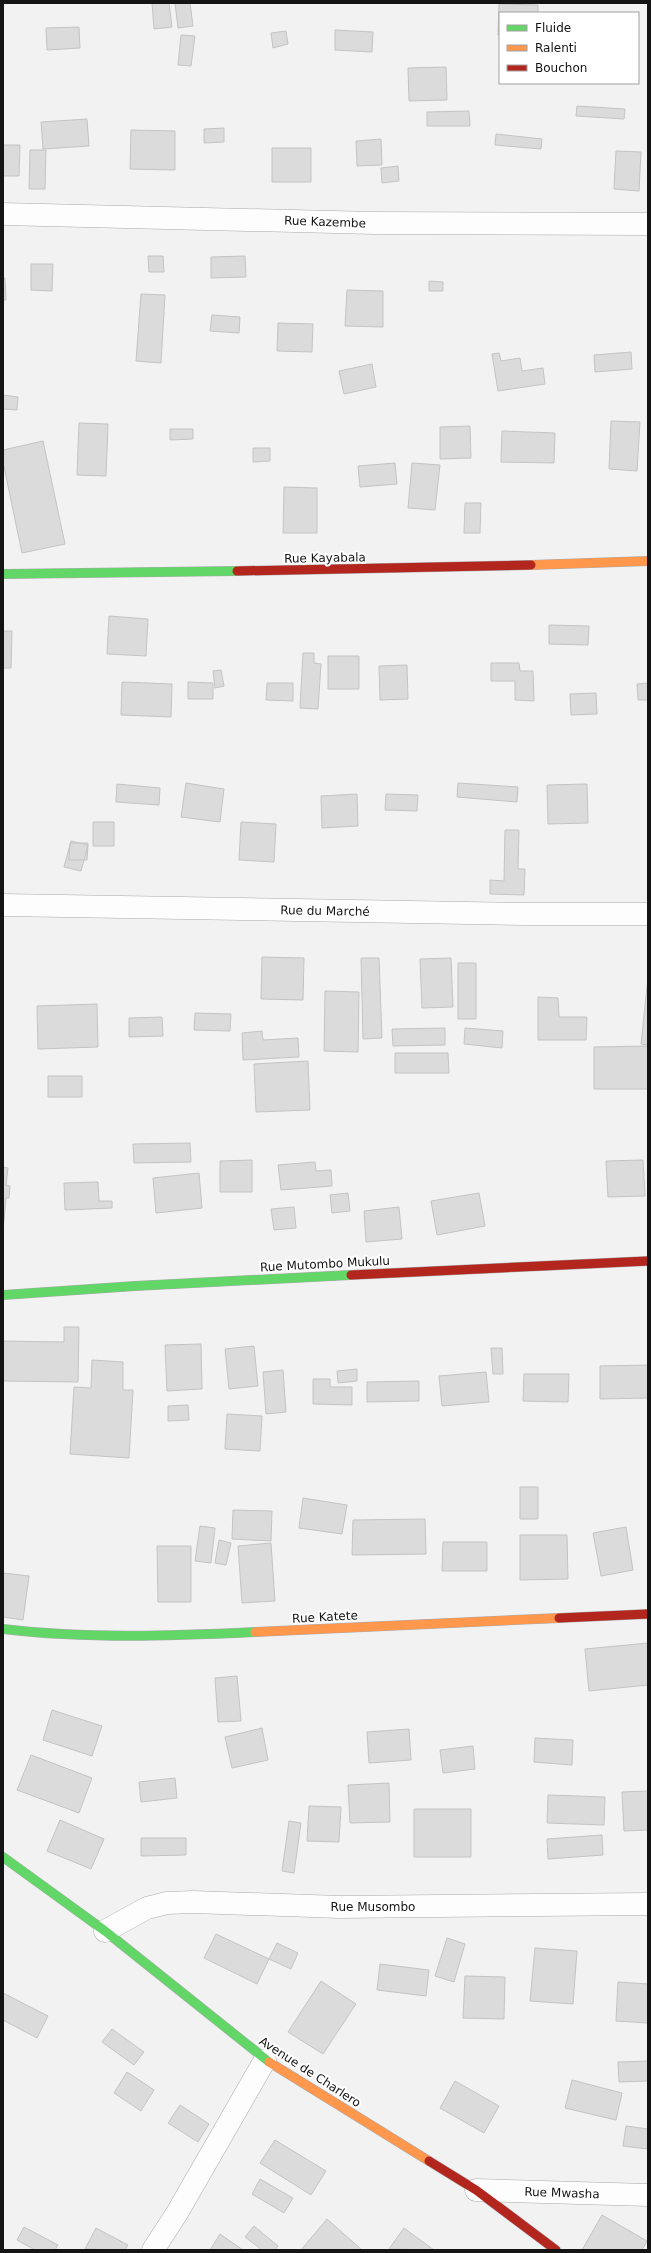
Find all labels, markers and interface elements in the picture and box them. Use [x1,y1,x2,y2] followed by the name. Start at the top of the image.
[499,12,639,84] legend
[535,21,571,35] text: Fluide
[535,41,577,55] text: Ralenti
[535,61,587,75] text: Bouchon
[284,214,366,230] street label: Rue Kazembe
[284,550,366,566] street label: Rue Kayabala
[280,903,370,919] street label: Rue du Marché
[260,1254,390,1274] street label: Rue Mutombo Mukulu
[292,1608,358,1626] street label: Rue Katete
[331,1900,415,1914] street label: Rue Musombo
[257,2034,363,2110] street label: Avenue de Charlero
[524,2185,600,2201] street label: Rue Mwasha

